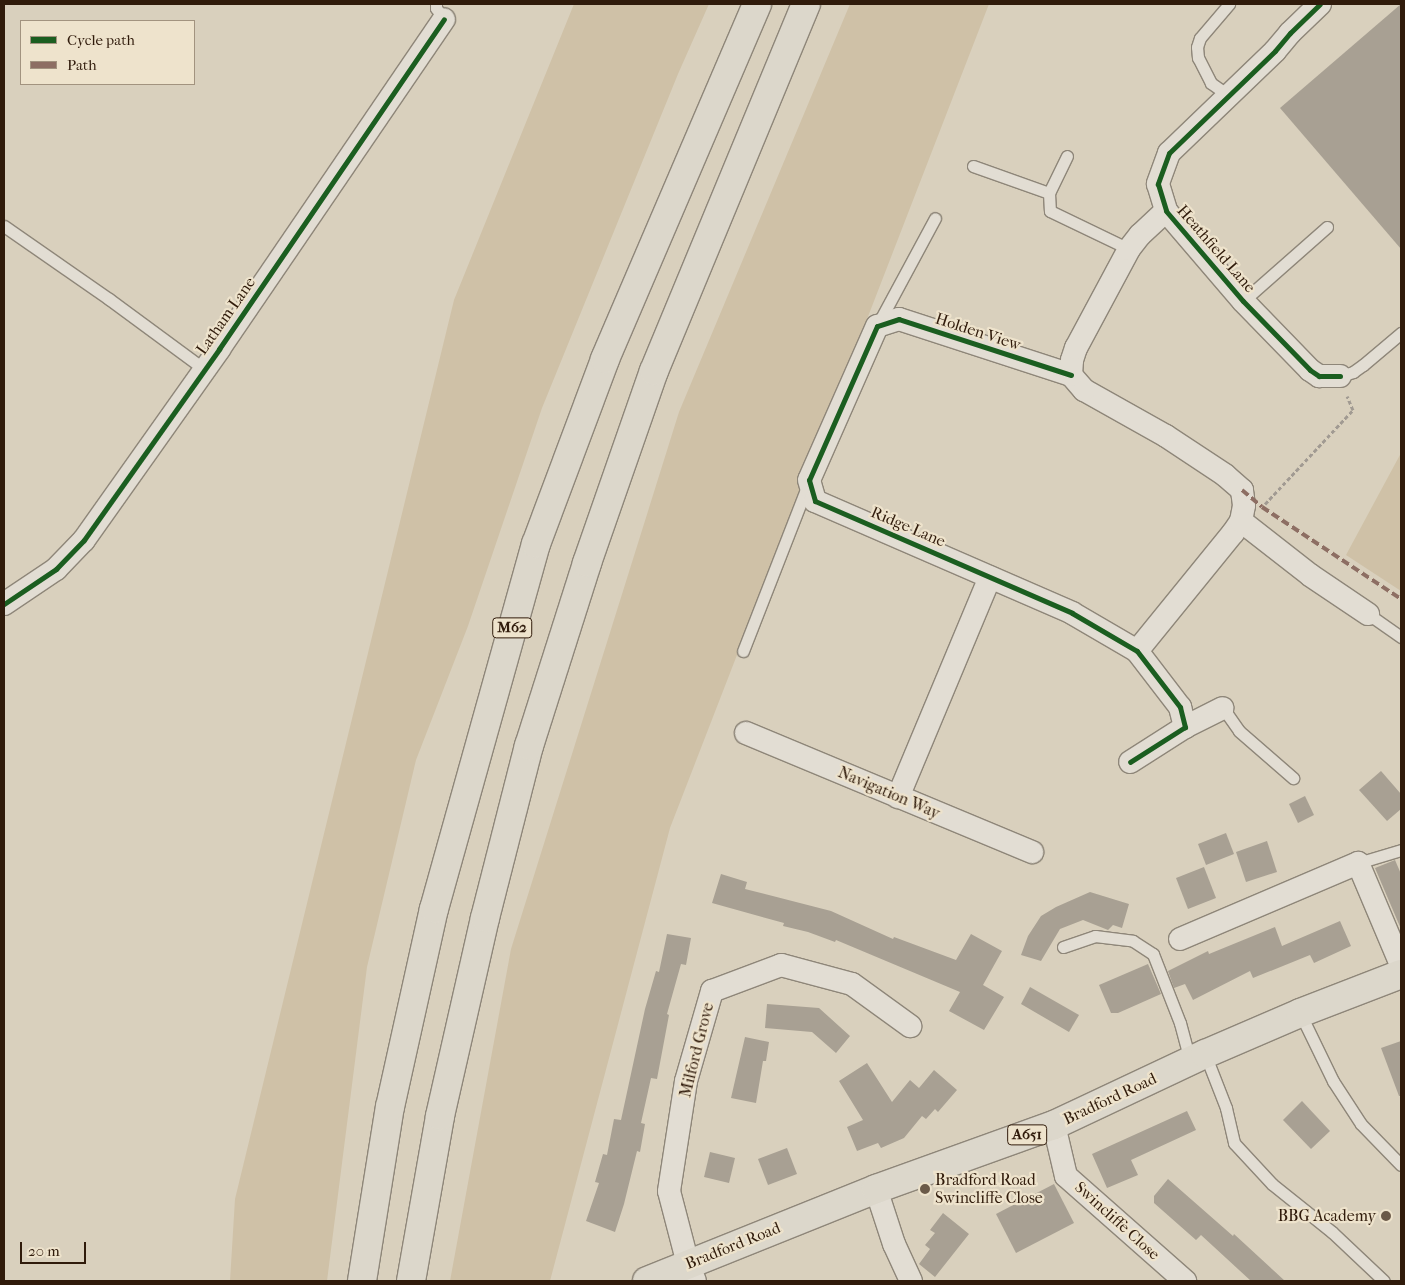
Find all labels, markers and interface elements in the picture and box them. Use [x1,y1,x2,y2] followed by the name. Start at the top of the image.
[20,20,195,85] legend
[67,31,135,49] text: Cycle path
[67,56,97,74] text: Path
[1173,201,1259,297] street label: Heathfield Lane
[192,274,260,358] street label: Latham Lane
[933,309,1023,355] street label: Holden View
[868,503,948,551] street label: Ridge Lane
[492,616,532,640] road number: M62
[835,763,943,823] street label: Navigation Way
[676,1001,718,1099] street label: Milford Grove
[1060,1069,1160,1129] street label: Bradford Road
[1007,1122,1047,1148] road number: A651
[935,1170,1043,1208] place label: Bradford Road Swincliffe Close
[1071,1178,1163,1264] street label: Swincliffe Close
[919,1183,931,1195] marker: Bradford Road Swincliffe Close
[1278,1206,1376,1226] place label: BBG Academy
[1380,1210,1392,1222] marker: BBG Academy
[683,1218,783,1274] street label: Bradford Road
[22,1232,89,1264] scale bar
[28,1242,60,1260] text: 20 m

